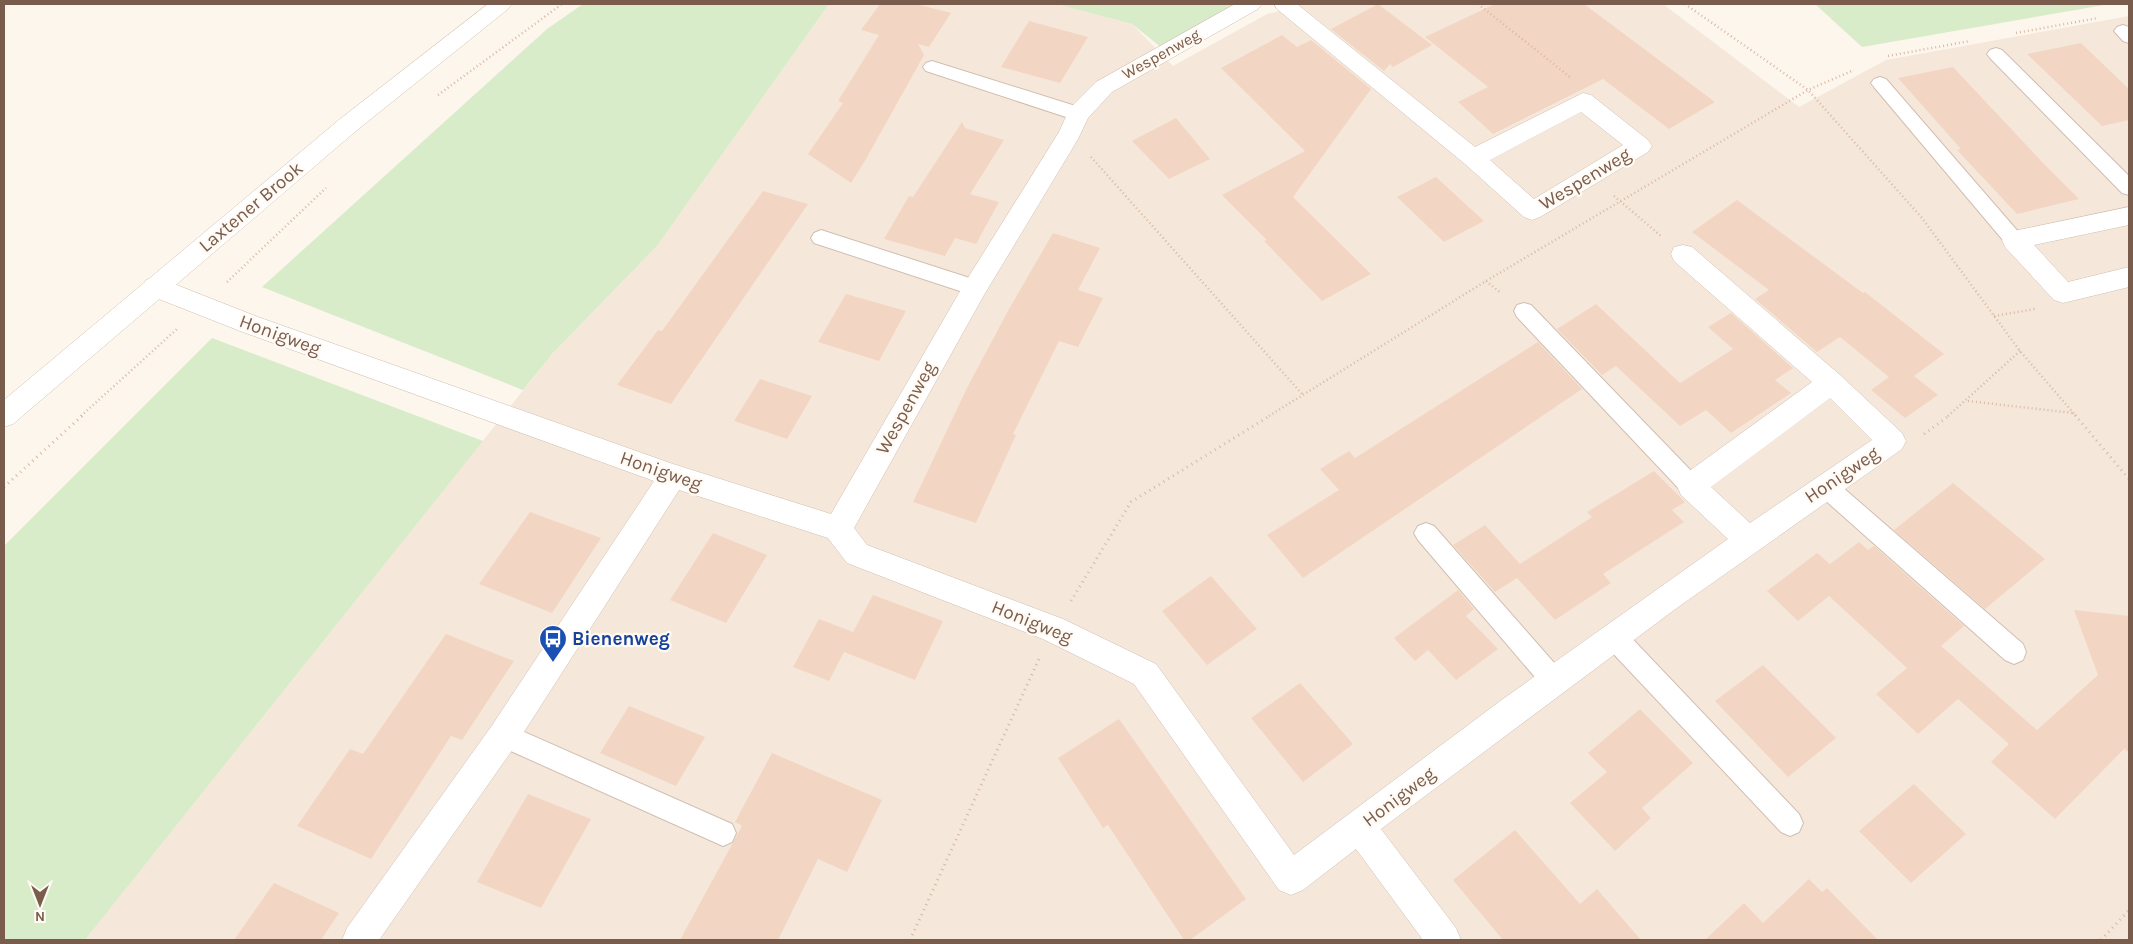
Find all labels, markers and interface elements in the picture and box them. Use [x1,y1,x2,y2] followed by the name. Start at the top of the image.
[1119,25,1203,83] street label: Wespenweg
[1535,143,1635,215] street label: Wespenweg
[195,157,308,257] street label: Laxtener Brook
[236,310,324,360] street label: Honigweg
[871,358,941,458] street label: Wespenweg
[1801,442,1884,508] street label: Honigweg
[617,447,705,495] street label: Honigweg
[988,596,1076,648] street label: Honigweg
[538,624,568,663] bus stop icon: Bienenweg
[572,628,670,650] place label: Bienenweg
[1358,762,1440,831] street label: Honigweg
[15,879,65,929] north arrow
[35,908,45,925] text: N

